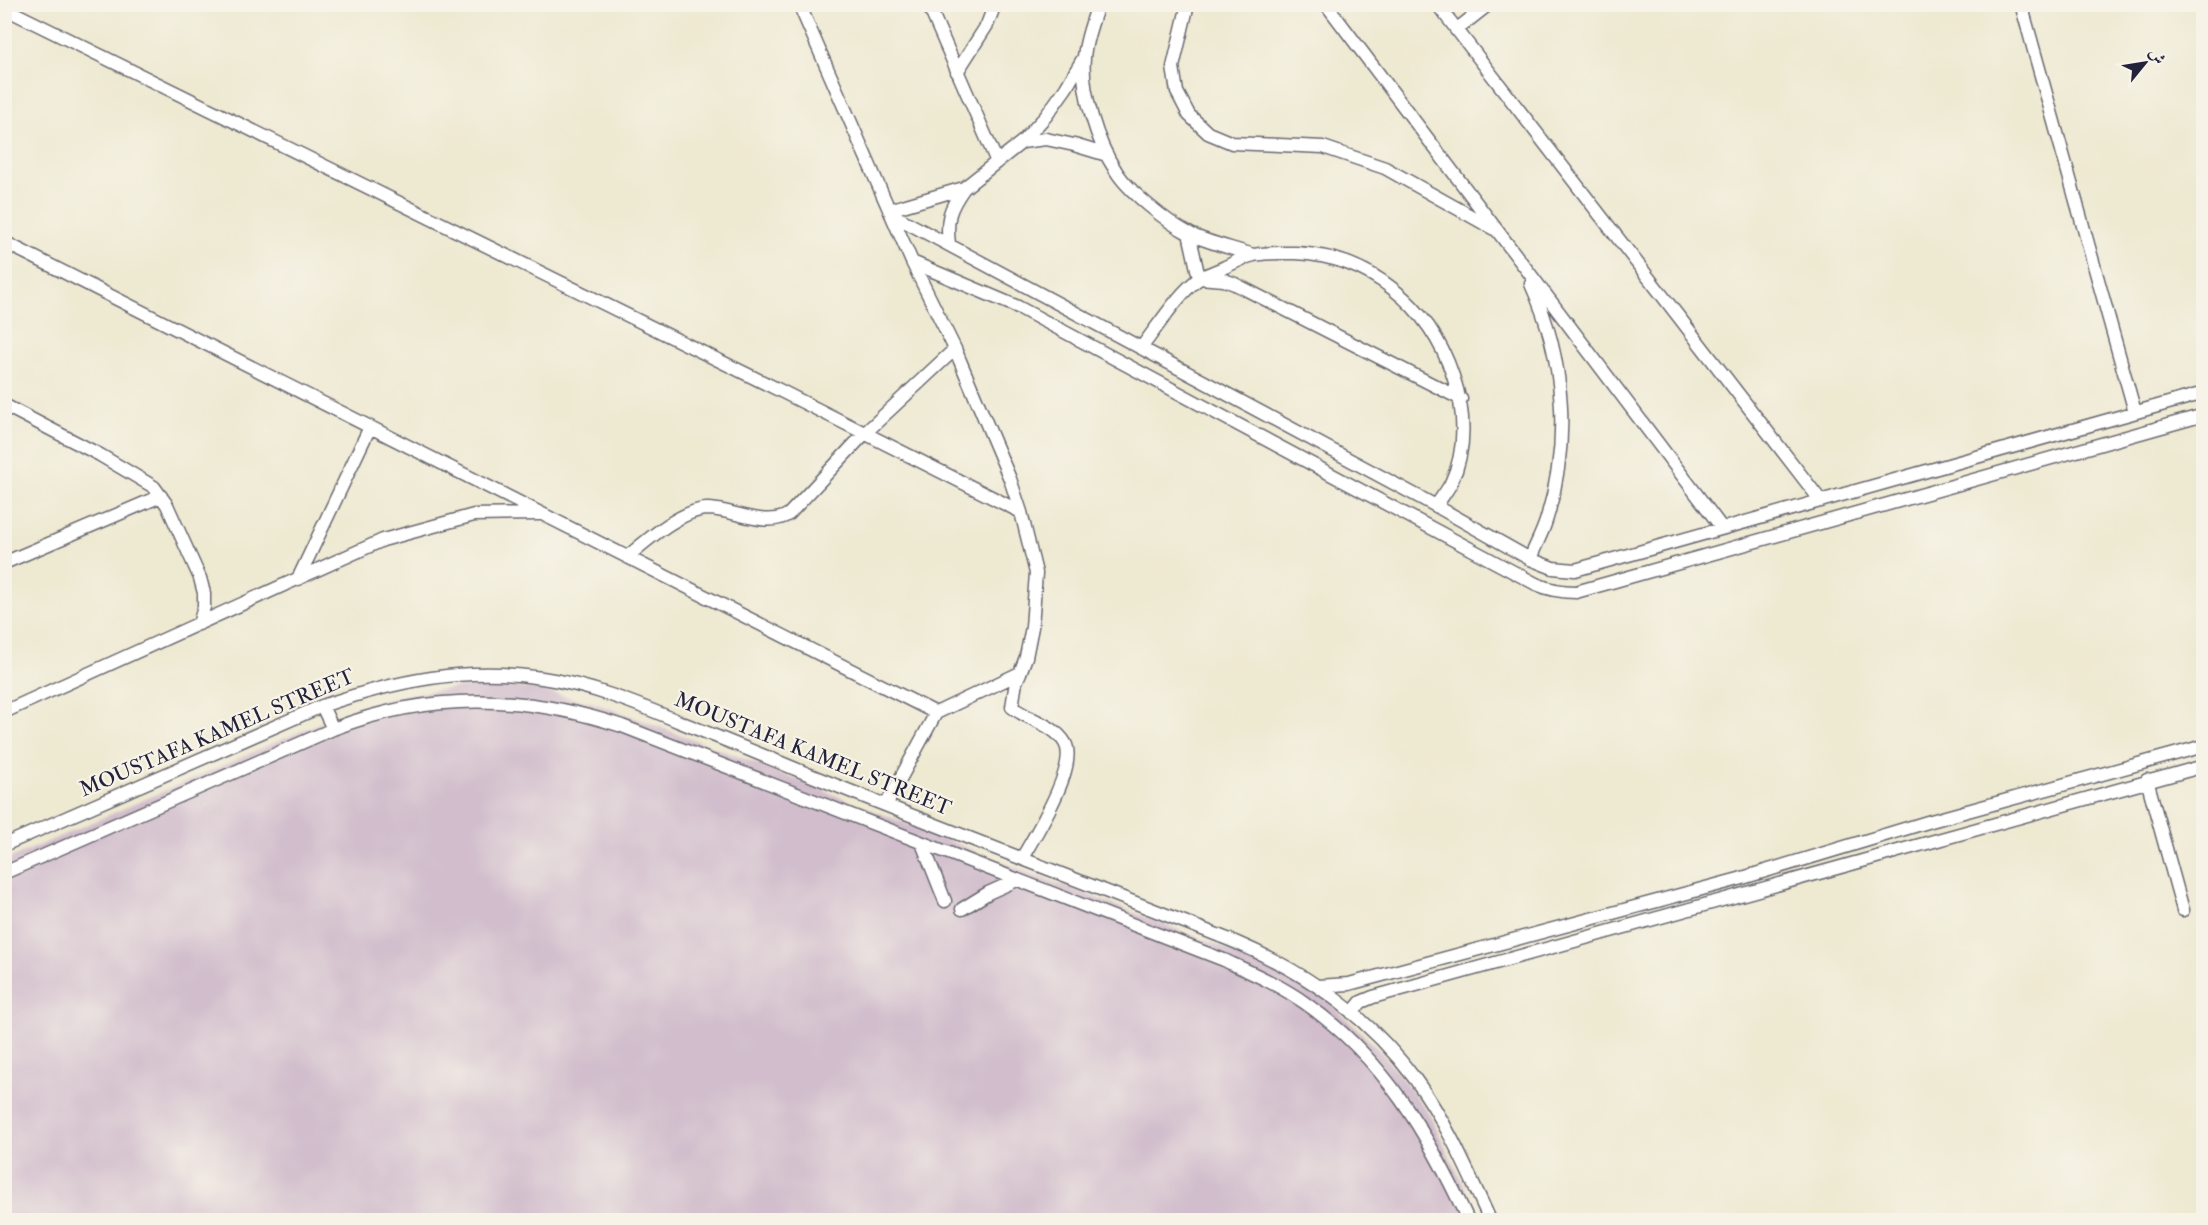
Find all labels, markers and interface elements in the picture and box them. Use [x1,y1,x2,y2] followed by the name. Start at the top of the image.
[2115,33,2175,93] north arrow
[2144,44,2170,68] text: ش
[75,663,359,803] street label: MOUSTAFA KAMEL STREET
[671,686,956,822] street label: MOUSTAFA KAMEL STREET

